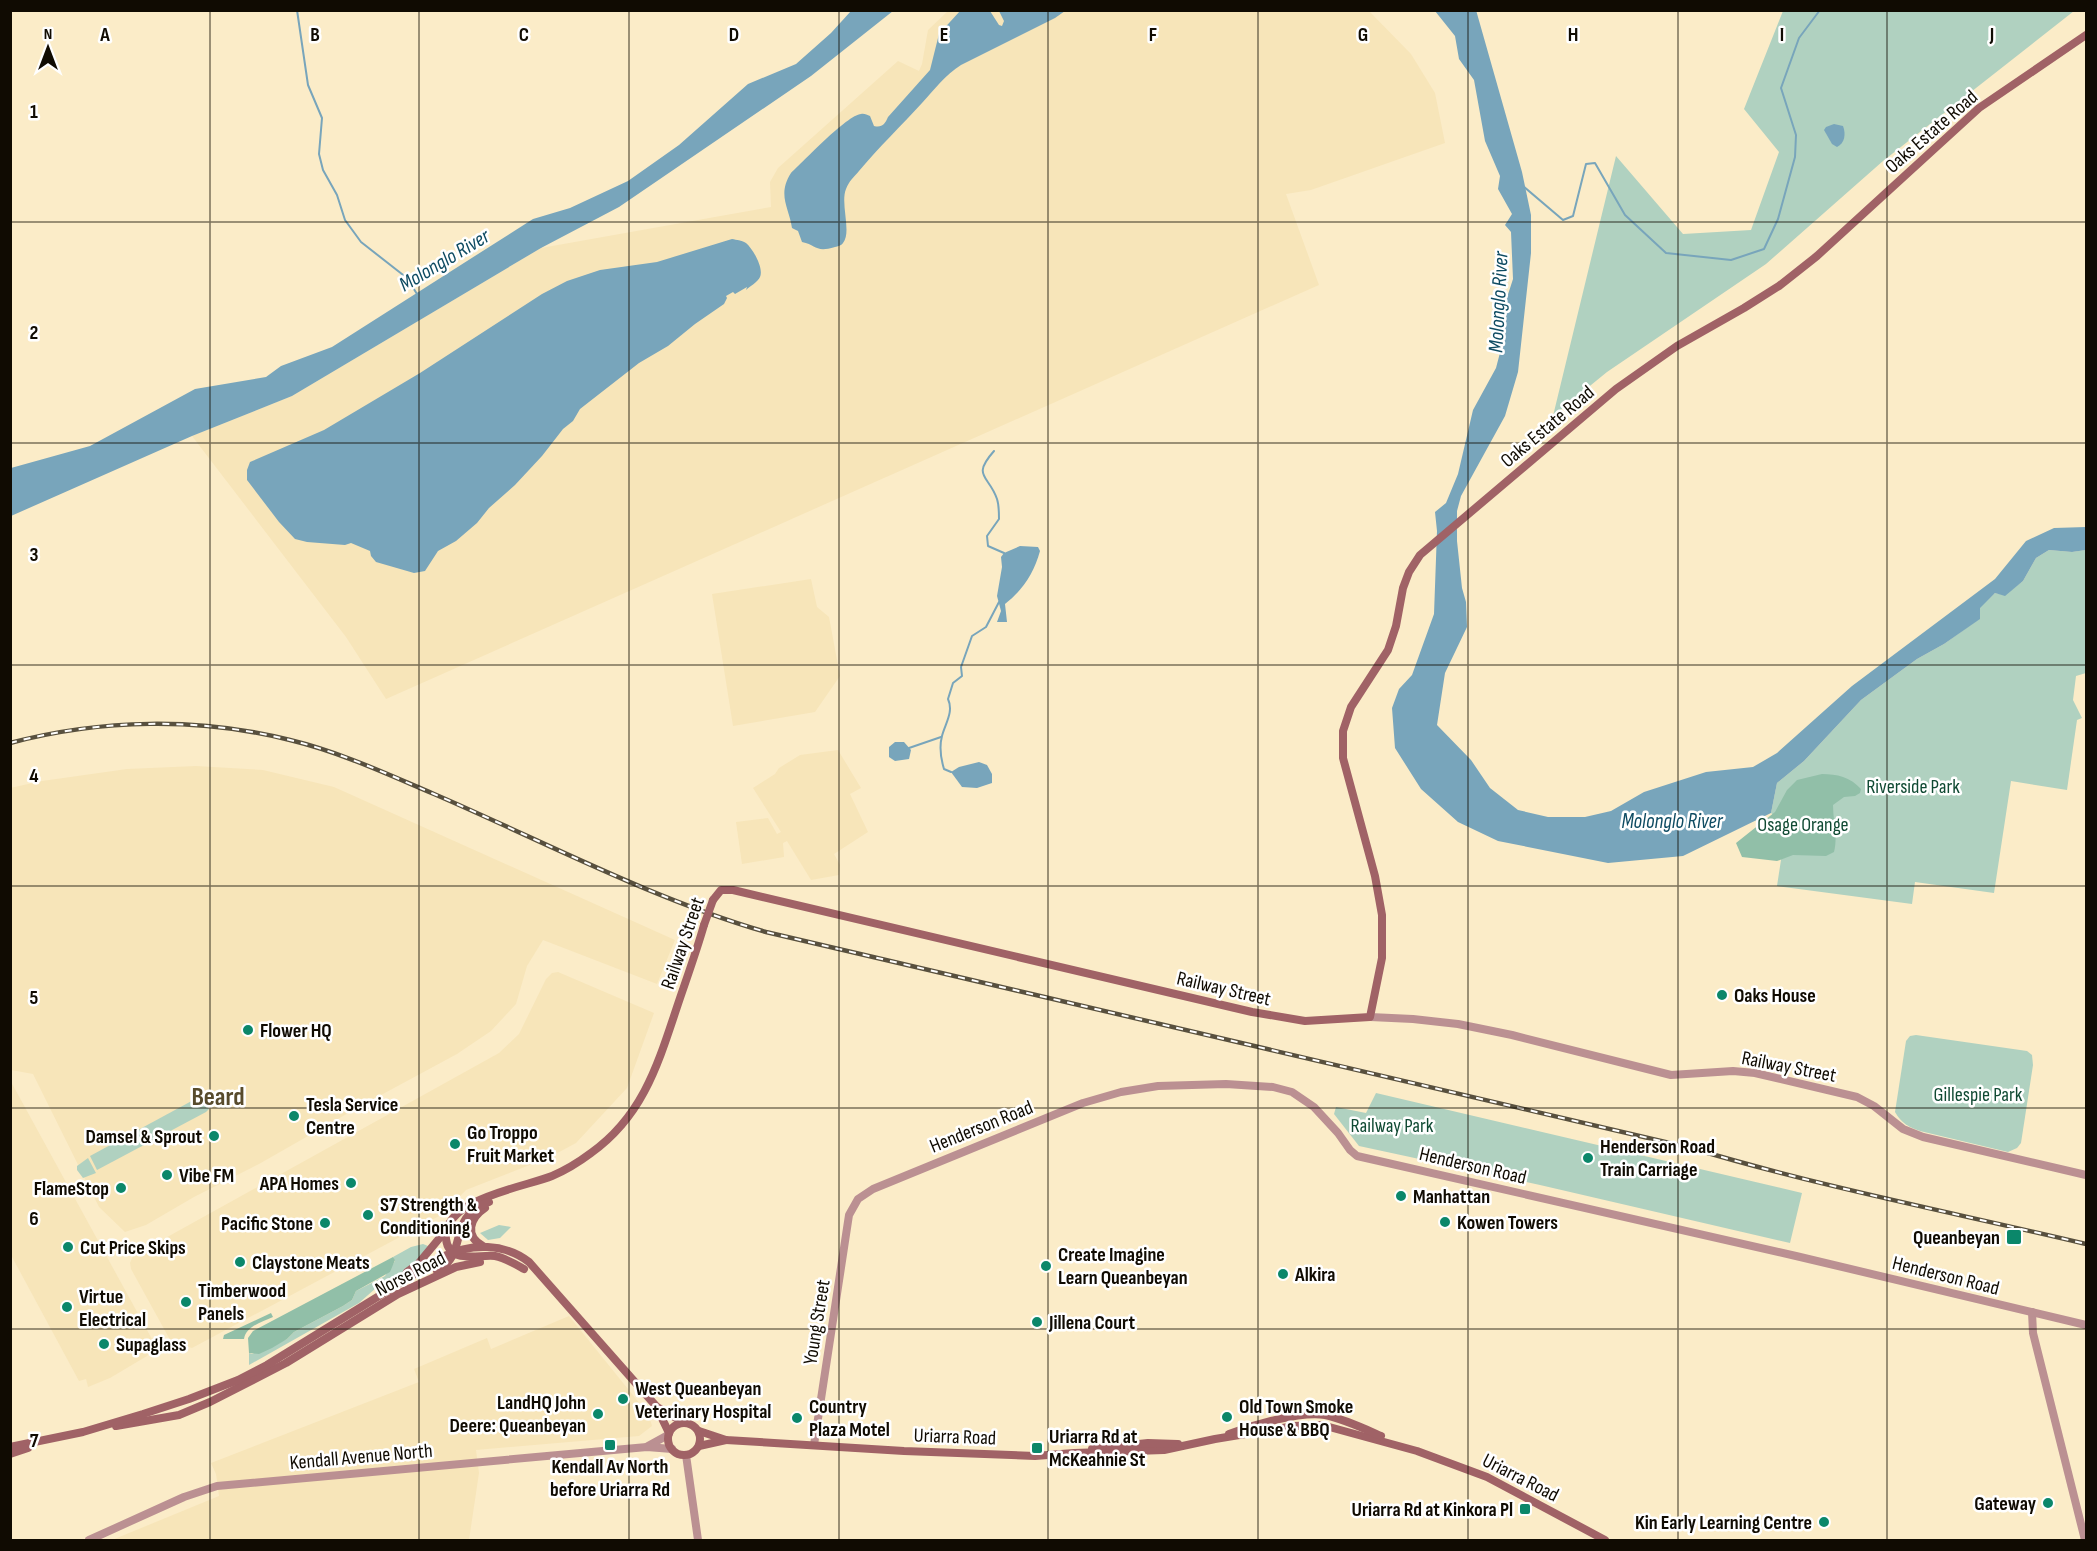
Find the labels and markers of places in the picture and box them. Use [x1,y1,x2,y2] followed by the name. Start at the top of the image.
[1734,984,1816,1008] place label: Oaks House
[1715,988,1729,1002] marker: Oaks House
[260,1019,332,1043] place label: Flower HQ
[241,1023,255,1037] marker: Flower HQ
[306,1093,398,1140] place label: Tesla Service Centre
[287,1109,301,1123] marker: Tesla Service Centre
[467,1121,554,1168] place label: Go Troppo Fruit Market
[85,1125,202,1149] place label: Damsel & Sprout
[207,1129,221,1143] marker: Damsel & Sprout
[1600,1135,1715,1182] place label: Henderson Road Train Carriage
[448,1137,462,1151] marker: Go Troppo Fruit Market
[1581,1151,1595,1165] marker: Henderson Road Train Carriage
[179,1164,234,1188] place label: Vibe FM
[160,1168,174,1182] marker: Vibe FM
[259,1172,339,1196] place label: APA Homes
[344,1176,358,1190] marker: APA Homes
[34,1177,109,1201] place label: FlameStop
[114,1181,128,1195] marker: FlameStop
[1413,1185,1490,1209] place label: Manhattan
[1394,1189,1408,1203] marker: Manhattan
[380,1193,478,1240] place label: S7 Strength & Conditioning
[361,1208,375,1222] marker: S7 Strength & Conditioning
[1457,1211,1558,1235] place label: Kowen Towers
[221,1212,313,1236] place label: Pacific Stone
[1438,1215,1452,1229] marker: Kowen Towers
[318,1216,332,1230] marker: Pacific Stone
[1913,1226,2000,1250] place label: Queanbeyan
[2005,1228,2023,1246] marker: Queanbeyan
[80,1236,186,1260] place label: Cut Price Skips
[61,1240,75,1254] marker: Cut Price Skips
[1058,1243,1188,1290] place label: Create Imagine Learn Queanbeyan
[252,1251,370,1275] place label: Claystone Meats
[233,1255,247,1269] marker: Claystone Meats
[1039,1259,1053,1273] marker: Create Imagine Learn Queanbeyan
[1294,1263,1335,1287] place label: Alkira
[1276,1267,1290,1281] marker: Alkira
[198,1279,286,1326] place label: Timberwood Panels
[79,1285,146,1332] place label: Virtue Electrical
[179,1295,193,1309] marker: Timberwood Panels
[60,1300,74,1314] marker: Virtue Electrical
[1048,1311,1135,1335] place label: Jillena Court
[1030,1315,1044,1329] marker: Jillena Court
[116,1333,187,1357] place label: Supaglass
[97,1337,111,1351] marker: Supaglass
[635,1377,771,1424] place label: West Queanbeyan Veterinary Hospital
[449,1391,586,1438] place label: LandHQ John Deere: Queanbeyan
[616,1392,630,1406] marker: West Queanbeyan Veterinary Hospital
[809,1395,890,1442] place label: Country Plaza Motel
[1239,1395,1353,1442] place label: Old Town Smoke House & BBQ
[591,1407,605,1421] marker: LandHQ John Deere: Queanbeyan
[1220,1410,1234,1424] marker: Old Town Smoke House & BBQ
[790,1411,804,1425] marker: Country Plaza Motel
[1049,1425,1146,1472] place label: Uriarra Rd at McKeahnie St
[603,1438,617,1452] marker: Kendall Av North before Uriarra Rd
[1030,1441,1044,1455] marker: Uriarra Rd at McKeahnie St
[550,1455,670,1502] place label: Kendall Av North before Uriarra Rd
[1974,1492,2037,1516] place label: Gateway
[2041,1496,2055,1510] marker: Gateway
[1352,1498,1513,1522] place label: Uriarra Rd at Kinkora Pl
[1518,1502,1532,1516] marker: Uriarra Rd at Kinkora Pl
[1635,1511,1812,1535] place label: Kin Early Learning Centre
[1817,1515,1831,1529] marker: Kin Early Learning Centre

